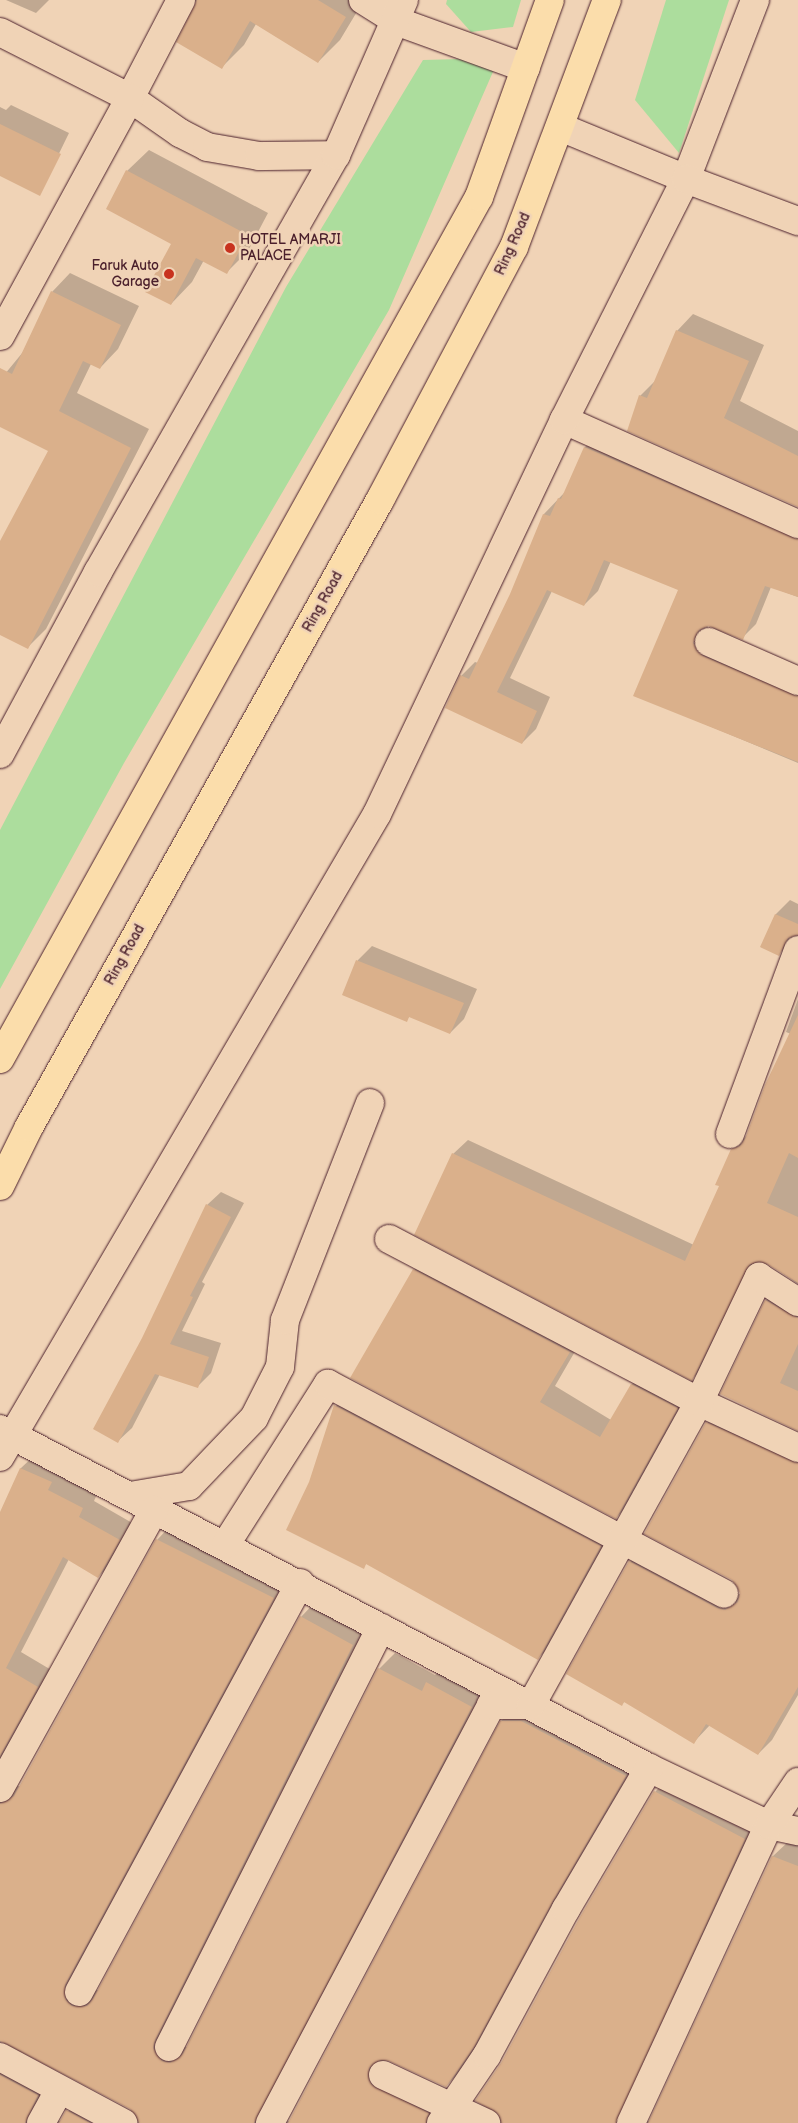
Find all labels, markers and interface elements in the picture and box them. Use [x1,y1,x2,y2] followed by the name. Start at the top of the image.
[492,210,534,278] street label: Ring Road
[240,232,341,264] place label: HOTEL AMARJI PALACE
[224,242,236,254] marker: HOTEL AMARJI PALACE
[92,258,159,290] place label: Faruk Auto Garage
[163,268,175,280] marker: Faruk Auto Garage
[299,569,347,635] street label: Ring Road
[101,922,149,988] street label: Ring Road

